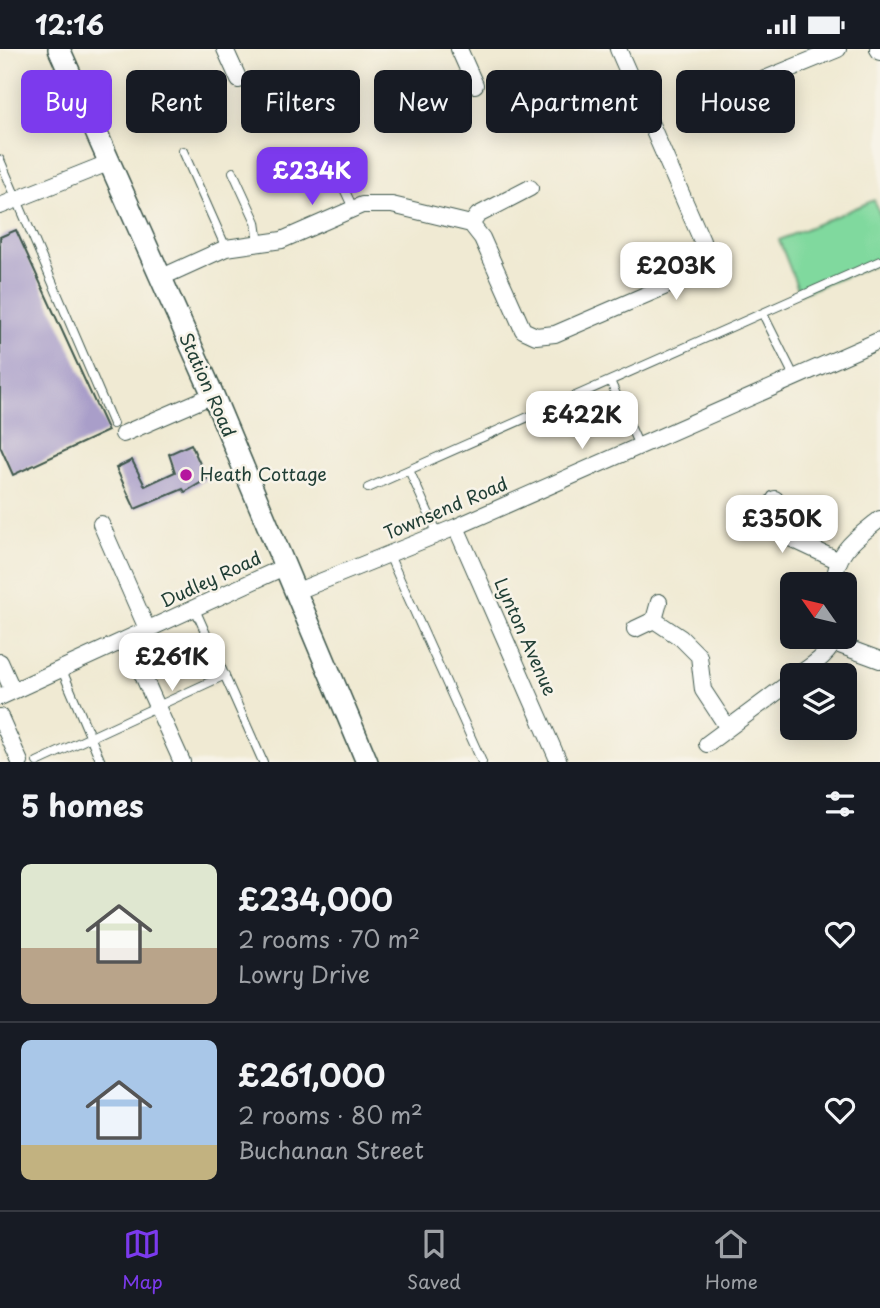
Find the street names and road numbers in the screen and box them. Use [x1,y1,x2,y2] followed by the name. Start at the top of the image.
[173,328,243,441] street label: Station Road
[379,469,512,546] street label: Townsend Road
[156,543,265,614] street label: Dudley Road
[488,573,565,700] street label: Lynton Avenue

